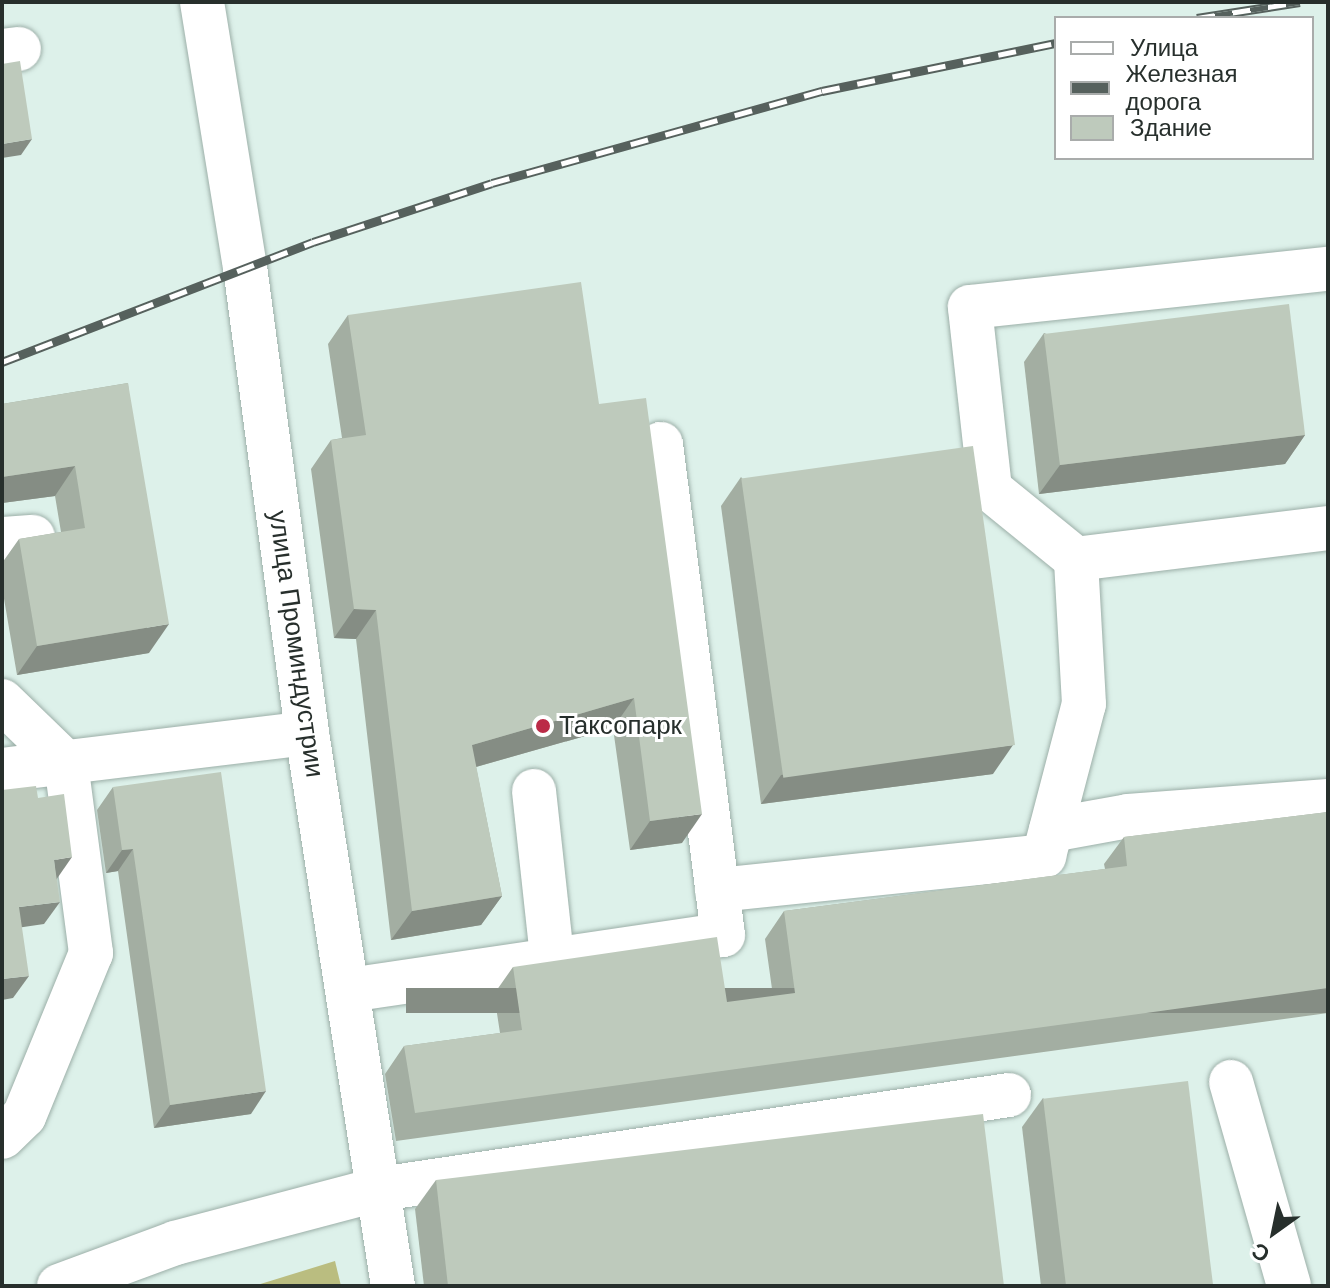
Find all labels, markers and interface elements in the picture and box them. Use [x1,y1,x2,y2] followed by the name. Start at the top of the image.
[1054,16,1314,160] legend
[1130,34,1198,61] text: Улица
[1126,60,1237,115] text: Железная дорога
[1130,114,1212,141] text: Здание
[262,508,330,780] street label: улица Проминдустрии
[559,710,682,742] place label: Таксопарк
[534,717,552,735] marker: Таксопарк
[1234,1192,1314,1272] north arrow
[1247,1238,1274,1267] text: С

